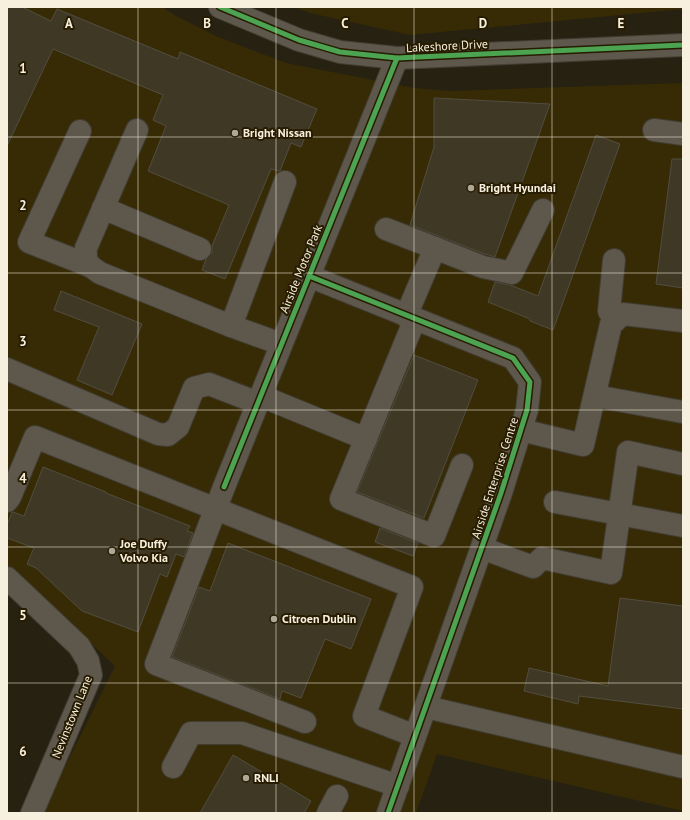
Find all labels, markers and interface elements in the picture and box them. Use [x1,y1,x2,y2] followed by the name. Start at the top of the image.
[65,15,73,32] text: A
[203,15,211,32] text: B
[341,15,349,32] text: C
[479,15,487,32] text: D
[618,15,625,32] text: E
[406,36,488,55] street label: Lakeshore Drive
[19,60,27,77] text: 1
[243,125,311,140] place label: Bright Nissan
[230,128,240,138] marker: Bright Nissan
[479,180,556,195] place label: Bright Hyundai
[466,183,476,193] marker: Bright Hyundai
[19,197,27,214] text: 2
[276,222,325,315] street label: Airside Motor Park
[19,333,27,350] text: 3
[468,415,521,541] street label: Airside Enterprise Centre
[19,470,27,487] text: 4
[119,536,168,565] place label: Joe Duffy Volvo Kia
[107,546,117,556] marker: Joe Duffy Volvo Kia
[19,607,27,624] text: 5
[282,611,356,626] place label: Citroen Dublin
[269,614,279,624] marker: Citroen Dublin
[48,673,95,760] street label: Nevinstown Lane
[19,743,27,760] text: 6
[254,770,279,785] place label: RNLI
[241,773,251,783] marker: RNLI

